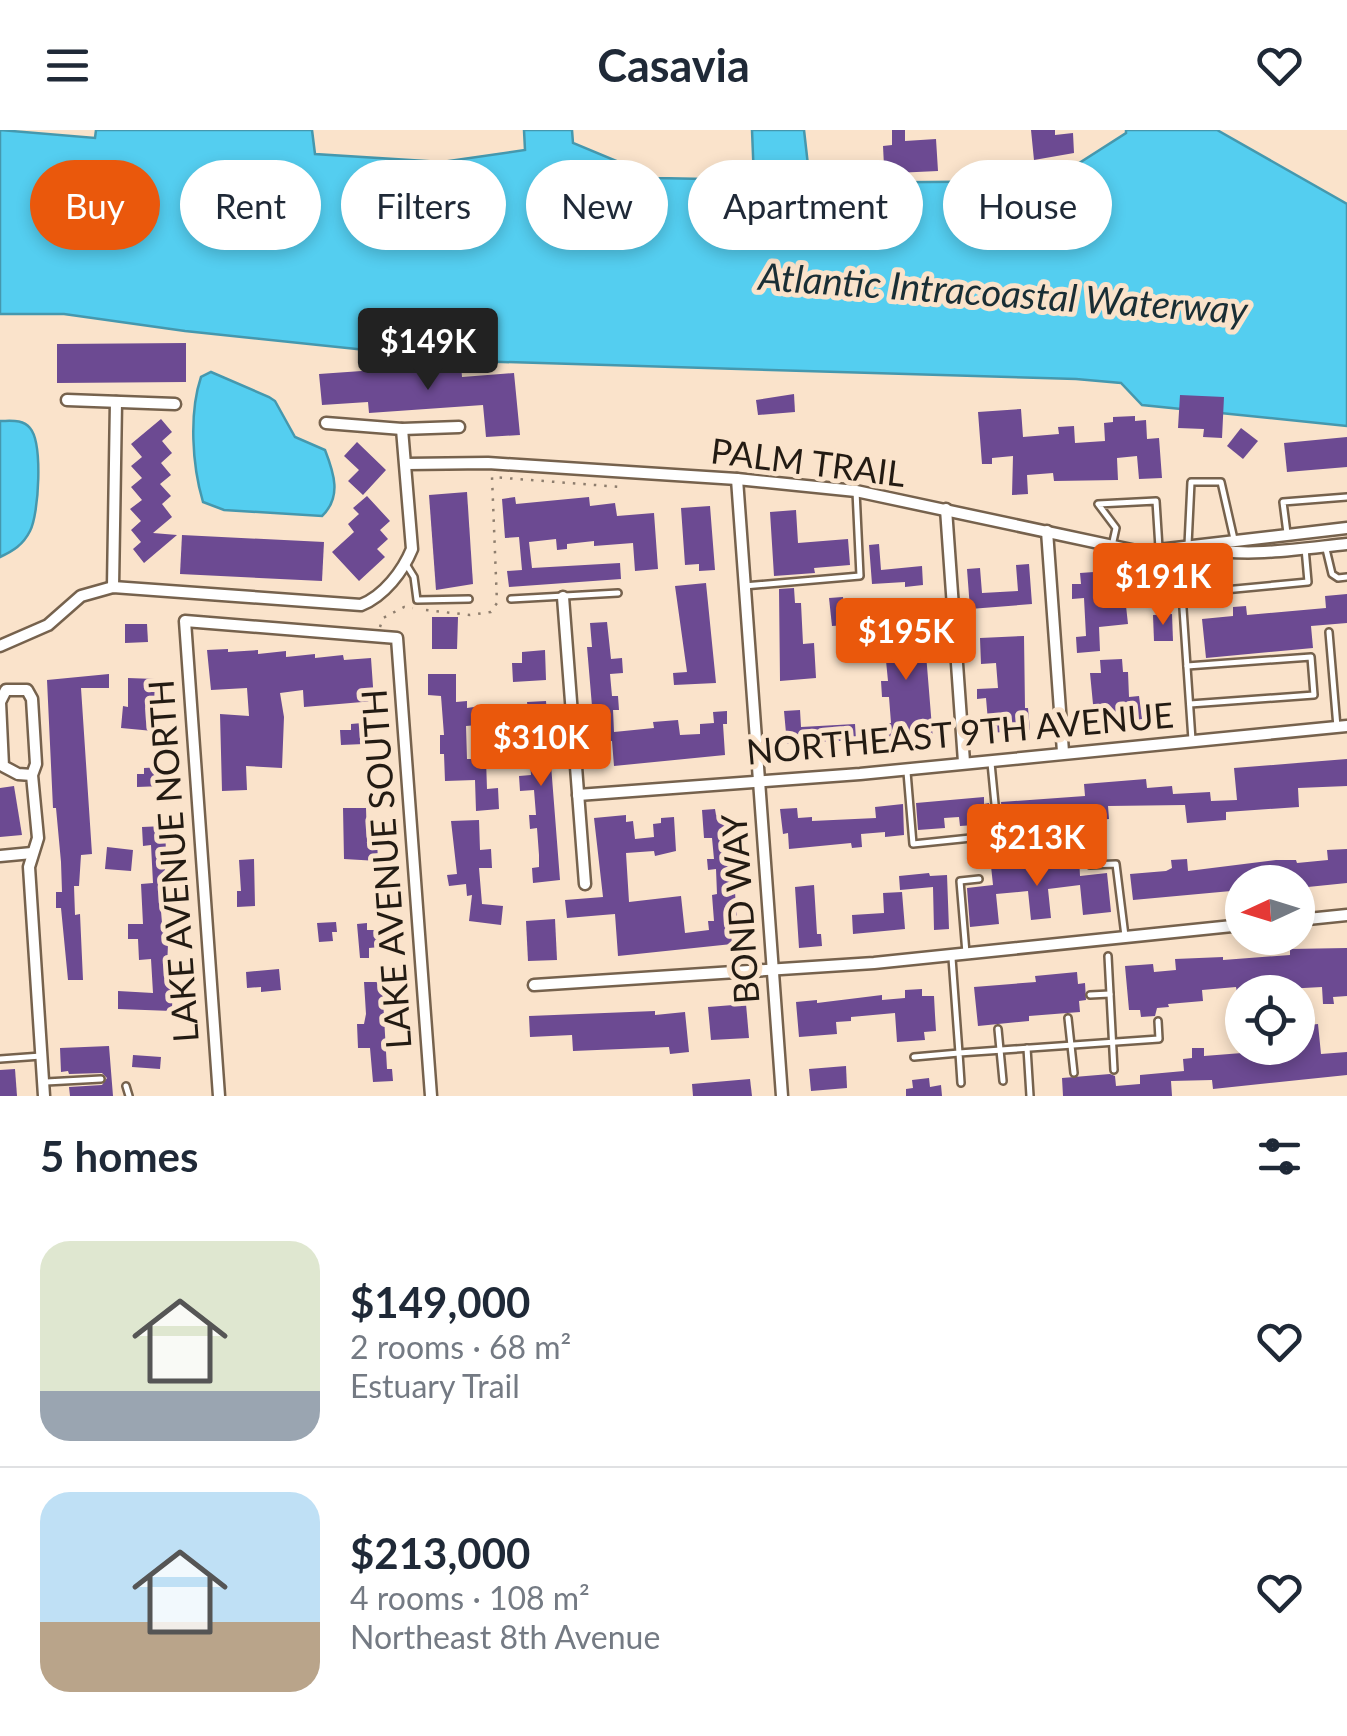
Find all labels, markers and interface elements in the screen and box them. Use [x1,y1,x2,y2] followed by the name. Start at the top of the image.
[40,38,95,93] icon: menu
[597,38,750,92] text: Casavia
[1252,38,1307,93] icon: heart
[30,160,160,250] chip: Buy
[180,160,321,250] chip: Rent
[341,160,506,250] chip: Filters
[526,160,668,250] chip: New
[688,160,923,250] chip: Apartment
[943,160,1112,250] chip: House
[755,252,1250,332] water label: Atlantic Intracoastal Waterway
[358,308,498,393] pin: $149K
[380,321,476,360] text: $149K
[709,428,908,494] street label: PALM TRAIL
[1093,543,1233,628] pin: $191K
[1115,556,1211,595] text: $191K
[836,598,976,683] pin: $195K
[858,611,954,650] text: $195K
[138,678,206,1044] street label: LAKE AVENUE NORTH
[351,688,419,1050] street label: LAKE AVENUE SOUTH
[745,692,1175,772] street label: NORTHEAST 9TH AVENUE
[471,704,611,789] pin: $310K
[493,717,589,756] text: $310K
[967,804,1107,889] pin: $213K
[711,813,767,1006] street label: BOND WAY
[989,817,1085,856] text: $213K
[1225,865,1315,955] north arrow
[1225,865,1315,1065] map controls
[1225,975,1315,1065] button: locate
[1252,1129,1307,1184] icon: filters
[40,1131,198,1181] text: 5 homes
[350,1277,530,1327] text: $149,000
[120,1281,240,1401] icon: home
[1252,1314,1307,1369] icon: heart
[350,1327,571,1366] text: 2 rooms · 68 m²
[350,1366,520,1405] text: Estuary Trail
[350,1528,530,1578] text: $213,000
[120,1532,240,1652] icon: home
[1252,1565,1307,1620] icon: heart
[350,1578,590,1617] text: 4 rooms · 108 m²
[350,1617,660,1656] text: Northeast 8th Avenue

